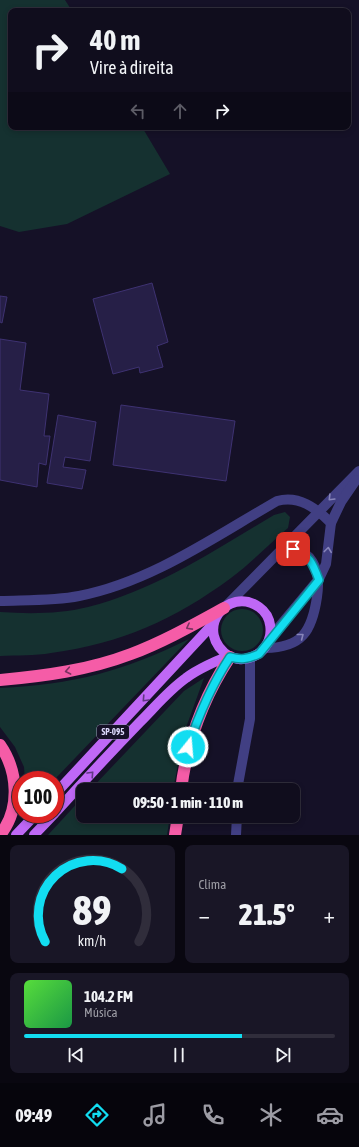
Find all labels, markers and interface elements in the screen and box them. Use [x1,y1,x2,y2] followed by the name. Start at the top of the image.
[24,24,76,76] icon: right
[90,24,140,56] text: 40 m
[90,57,174,78] text: Vire à direita
[127,100,149,122] icon: left
[169,100,191,122] icon: ahead
[211,100,233,122] icon: right
[328,493,336,501] one-way arrow
[276,532,310,566] pin
[282,538,304,560] icon: arrive
[323,547,332,553] one-way arrow
[186,622,194,629] one-way arrow
[296,634,303,641] one-way arrow
[65,667,71,675] one-way arrow
[142,694,150,702] one-way arrow
[97,725,129,739] road number: SP-095
[167,726,209,768] position arrow
[12,771,64,823] speed limit sign: 100
[86,771,94,779] one-way arrow
[133,794,243,811] text: 09:50 · 1 min · 110 m
[199,877,226,892] text: Clima
[73,886,112,934] text: 89
[239,897,295,931] text: 21.5°
[199,902,210,928] text: −
[324,902,335,928] text: +
[78,933,106,949] text: km/h
[84,988,133,1005] text: 104.2 FM
[84,1005,117,1020] text: Música
[65,1044,87,1066] icon: previous
[168,1044,190,1066] icon: pause
[272,1044,294,1066] icon: next
[83,1101,111,1129] icon: directions
[141,1101,169,1129] icon: music
[199,1101,227,1129] icon: phone
[257,1101,285,1129] icon: climate
[316,1101,344,1129] icon: car
[15,1105,52,1126] text: 09:49

